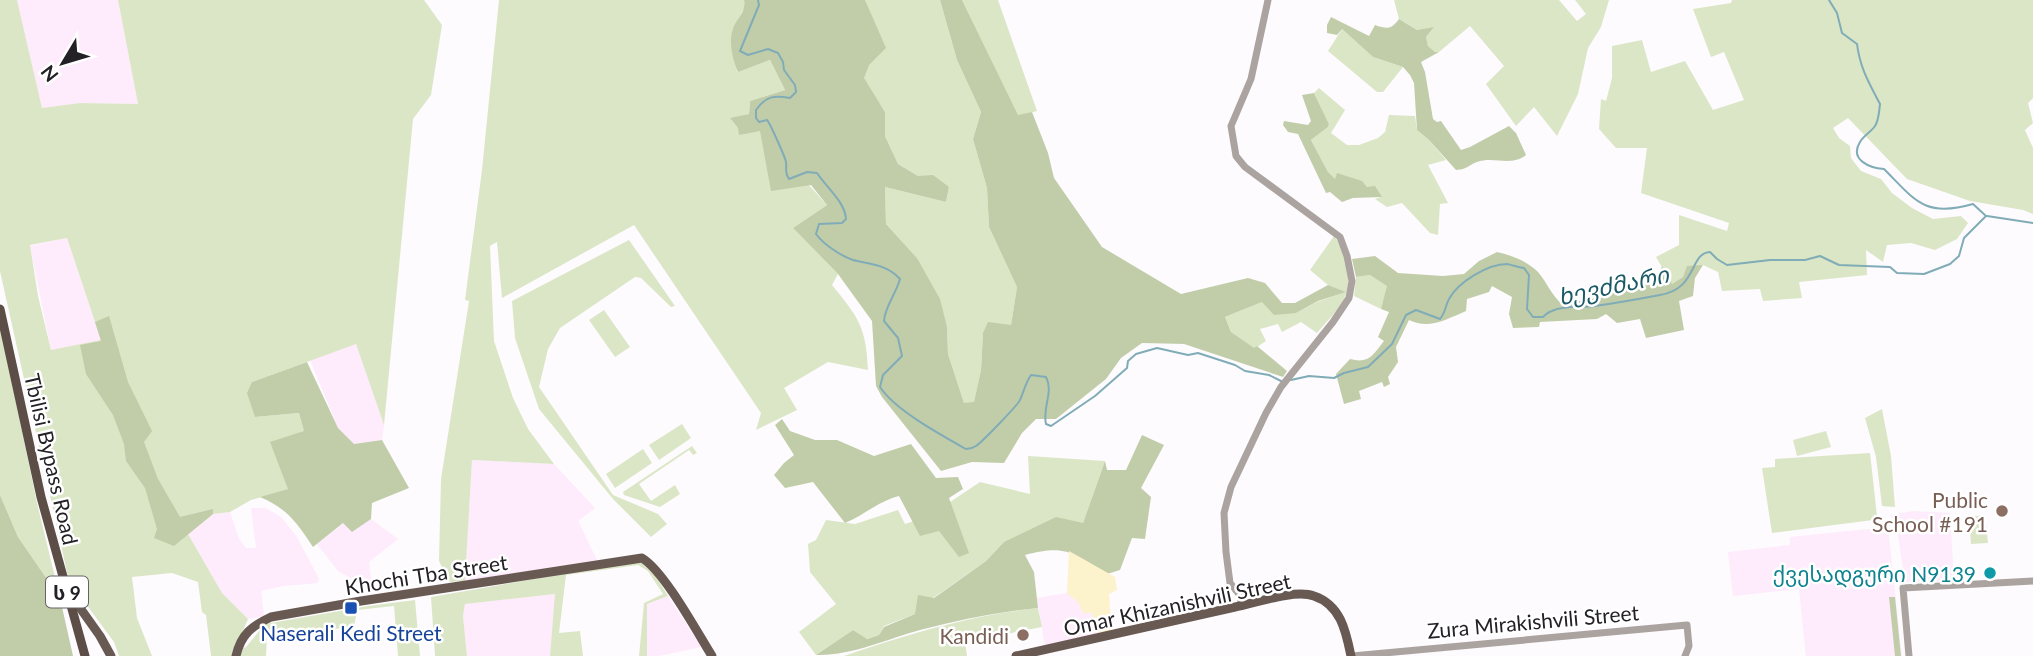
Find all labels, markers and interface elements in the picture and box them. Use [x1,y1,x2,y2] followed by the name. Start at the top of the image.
[28,28,98,98] north arrow
[36,61,63,87] text: N
[1555,259,1672,311] water label: ხევძმარი
[20,371,84,547] street label: Tbilisi Bypass Road
[1872,487,1988,536] place label: Public School #191
[1994,503,2010,519] marker: Public School #191
[343,549,509,599] street label: Khochi Tba Street
[1773,561,1976,588] place label: ქვესადგური N9139
[1982,565,1998,581] marker: ქვესადგური N9139
[1061,568,1293,640] street label: Omar Khizanishvili Street
[46,576,88,608] road number: ს 9
[1426,599,1640,643] street label: Zura Mirakishvili Street
[343,600,359,616] marker: Naserali Kedi Street
[260,620,442,645] place label: Naserali Kedi Street
[939,623,1009,648] place label: Kandidi
[1015,627,1031,643] marker: Kandidi

